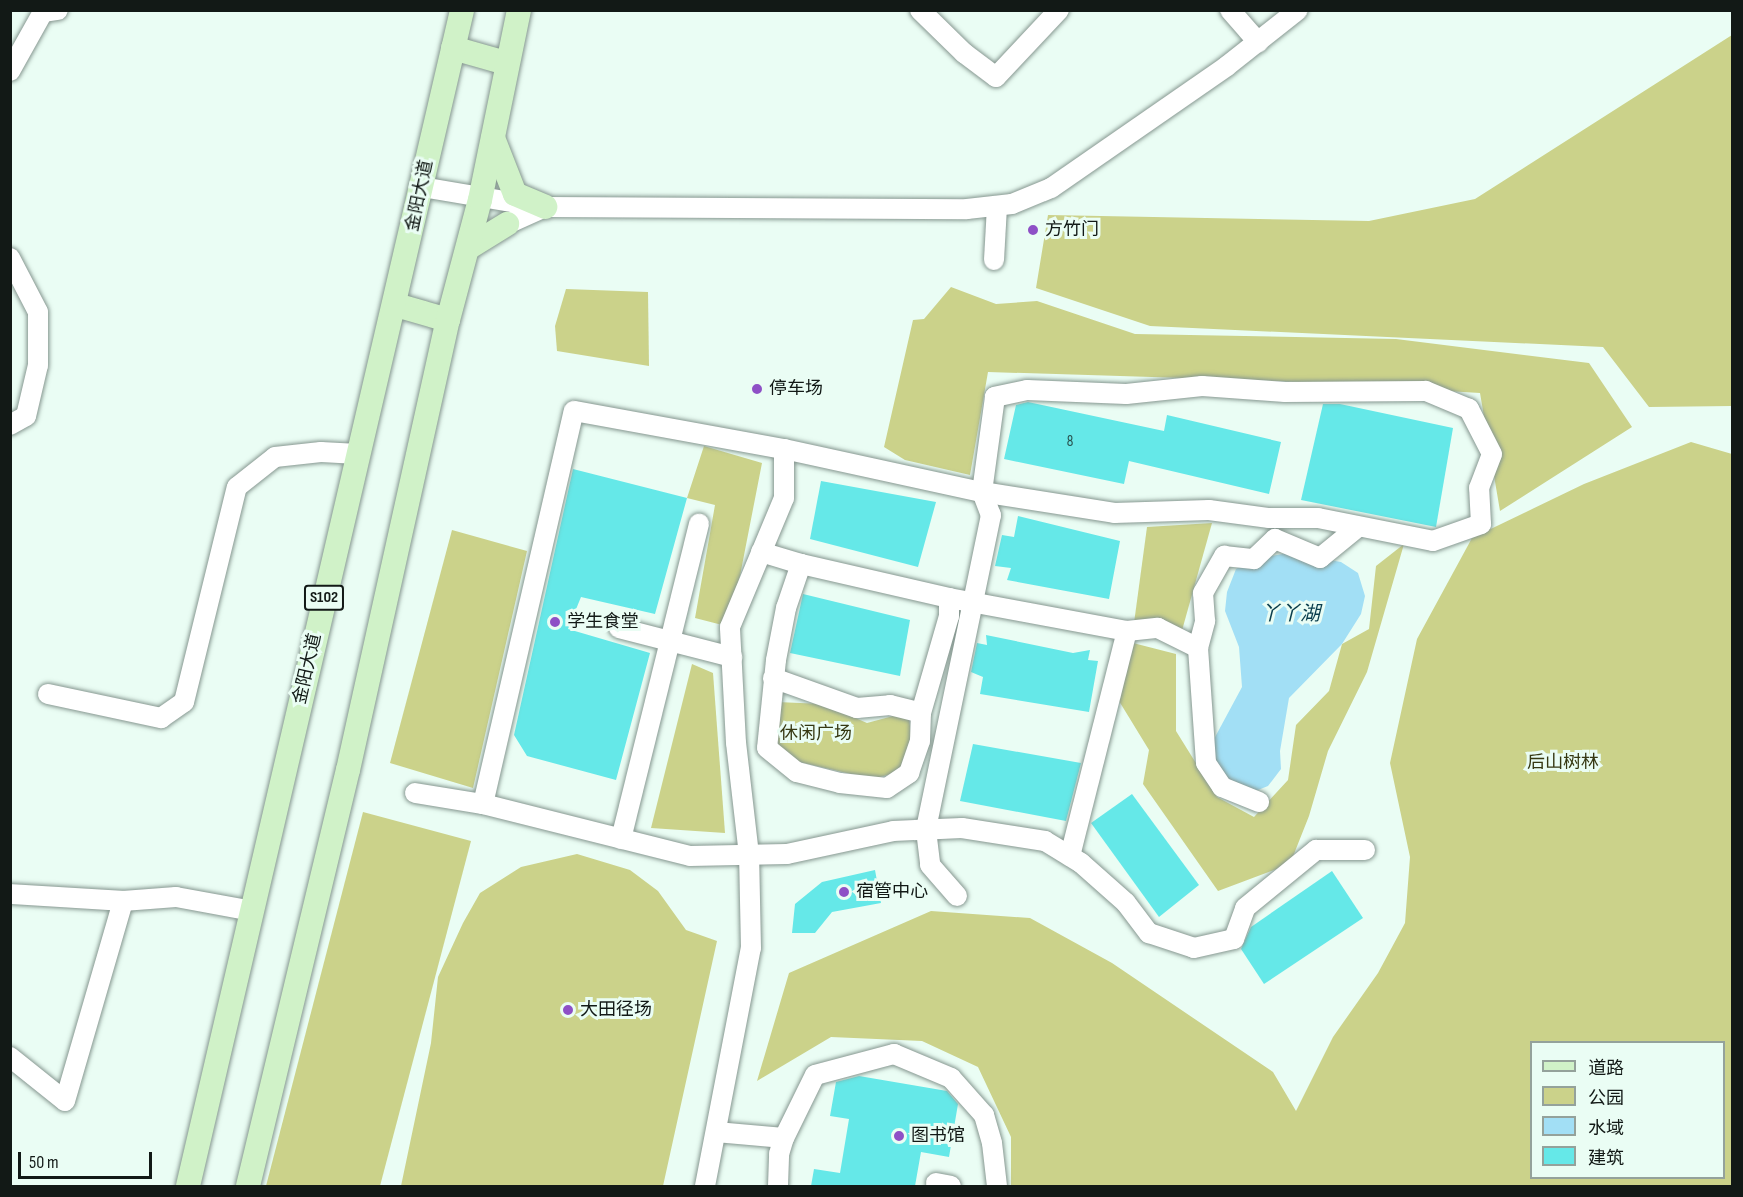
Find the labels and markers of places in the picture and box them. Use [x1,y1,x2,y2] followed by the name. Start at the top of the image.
[1045,219,1099,241] place label: 方竹门
[1026,223,1040,237] marker: 方竹门
[769,378,823,400] place label: 停车场
[750,382,764,396] marker: 停车场
[567,611,639,633] place label: 学生食堂
[548,615,562,629] marker: 学生食堂
[856,881,928,903] place label: 宿管中心
[837,885,851,899] marker: 宿管中心
[580,999,652,1021] place label: 大田径场
[561,1003,575,1017] marker: 大田径场
[911,1125,965,1147] place label: 图书馆
[892,1129,906,1143] marker: 图书馆

